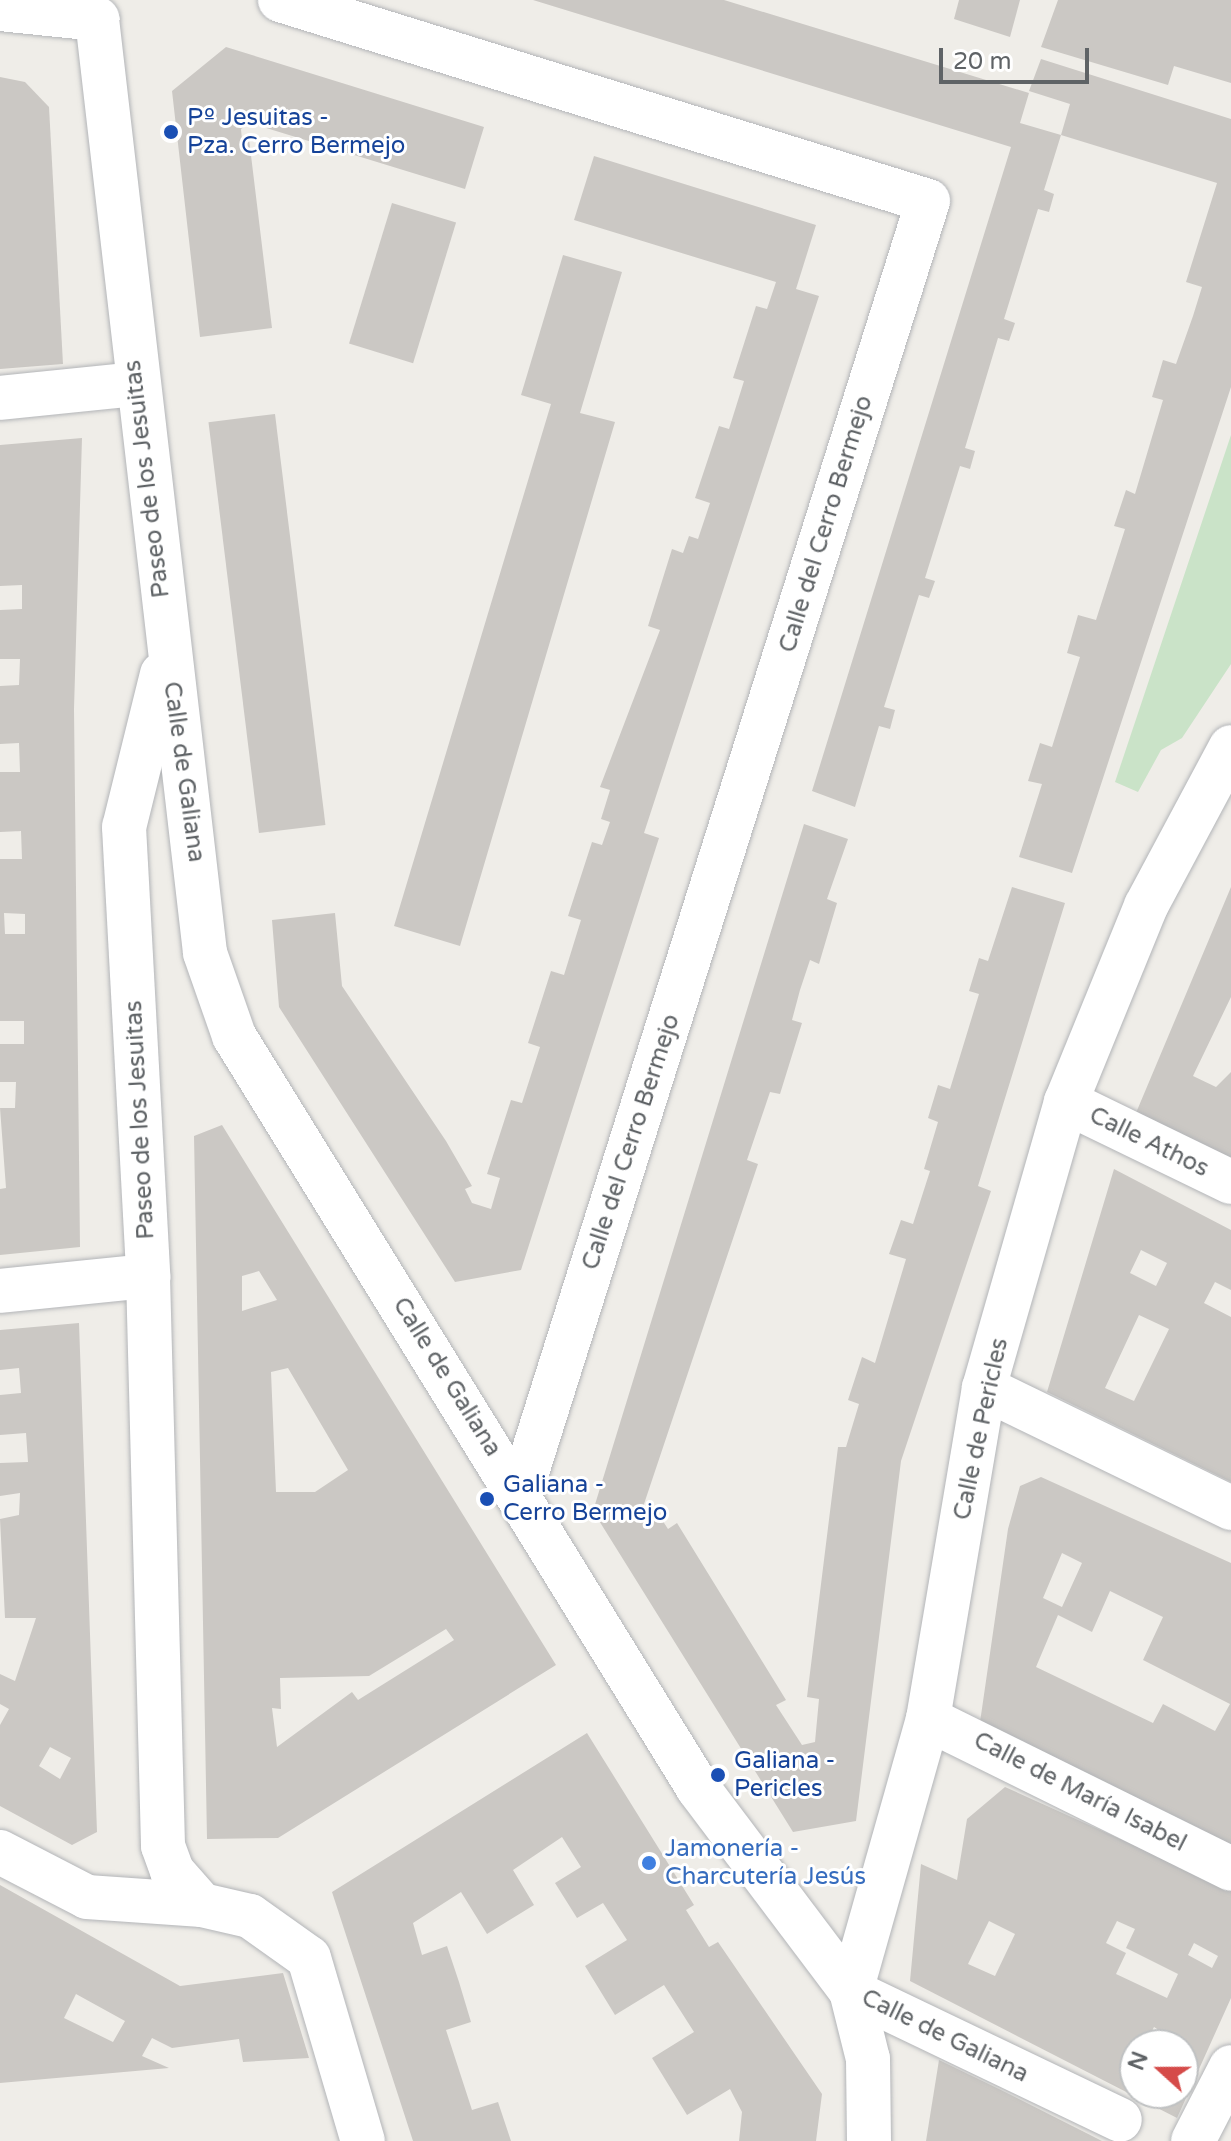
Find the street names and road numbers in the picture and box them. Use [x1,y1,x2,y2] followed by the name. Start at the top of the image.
[118,358,176,600] street label: Paseo de los Jesuitas
[773,392,879,656] street label: Calle del Cerro Bermejo
[157,680,211,864] street label: Calle de Galiana
[119,1000,161,1240] street label: Paseo de los Jesuitas
[576,1010,686,1274] street label: Calle del Cerro Bermejo
[1085,1101,1213,1183] street label: Calle Athos
[387,1292,507,1462] street label: Calle de Galiana
[948,1335,1014,1523] street label: Calle de Pericles
[969,1726,1191,1858] street label: Calle de María Isabel
[857,1983,1033,2089] street label: Calle de Galiana

